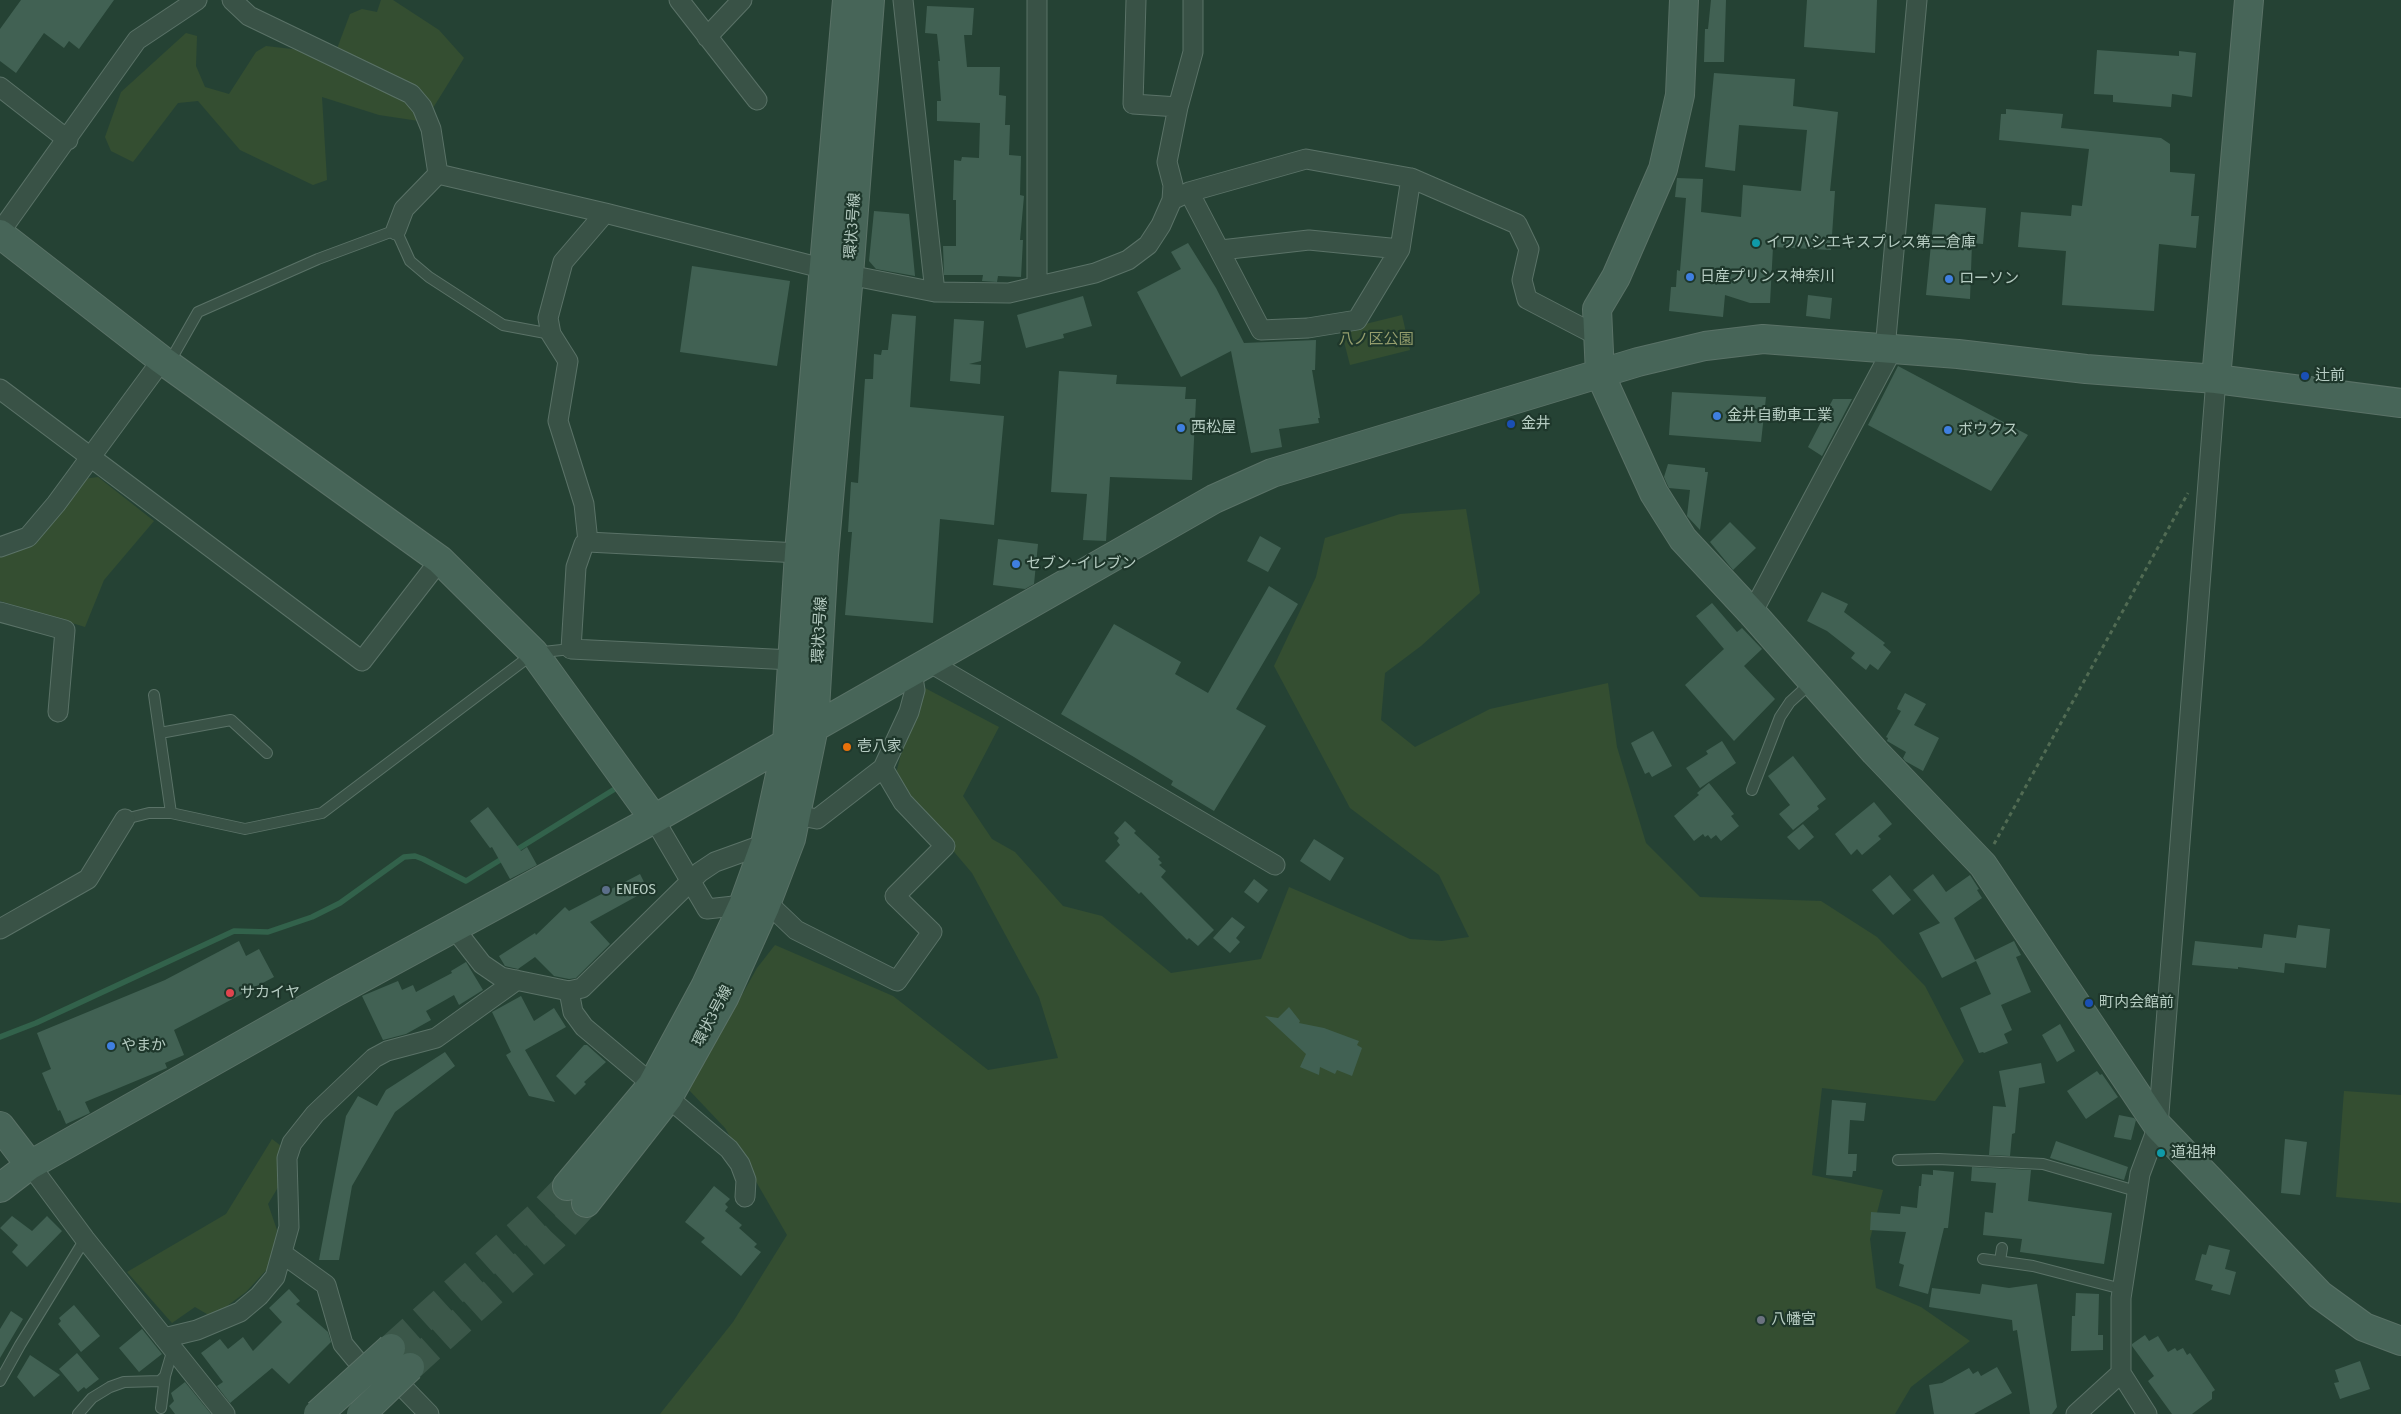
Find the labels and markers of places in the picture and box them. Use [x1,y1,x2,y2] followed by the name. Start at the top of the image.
[1766,234,1976,252] place label: イワハシエキスプレス第二倉庫
[1750,237,1762,249] marker: イワハシエキスプレス第二倉庫
[1700,268,1835,286] place label: 日産プリンス神奈川
[1959,270,2019,288] place label: ローソン
[1684,271,1696,283] marker: 日産プリンス神奈川
[1943,273,1955,285] marker: ローソン
[2315,367,2345,385] place label: 辻前
[2299,370,2311,382] marker: 辻前
[1727,407,1832,425] place label: 金井自動車工業
[1711,410,1723,422] marker: 金井自動車工業
[1521,415,1551,433] place label: 金井
[1505,418,1517,430] marker: 金井
[1191,419,1236,437] place label: 西松屋
[1958,421,2018,439] place label: ボウクス
[1175,422,1187,434] marker: 西松屋
[1942,424,1954,436] marker: ボウクス
[1026,555,1137,573] place label: セブン-イレブン
[1010,558,1022,570] marker: セブン-イレブン
[857,738,902,756] place label: 壱八家
[841,741,853,753] marker: 壱八家
[616,881,656,899] place label: ENEOS
[600,884,612,896] marker: ENEOS
[240,984,300,1002] place label: サカイヤ
[224,987,236,999] marker: サカイヤ
[2099,994,2174,1012] place label: 町内会館前
[2083,997,2095,1009] marker: 町内会館前
[121,1037,166,1055] place label: やまか
[105,1040,117,1052] marker: やまか
[2171,1144,2216,1162] place label: 道祖神
[2155,1147,2167,1159] marker: 道祖神
[1771,1311,1816,1329] place label: 八幡宮
[1755,1314,1767,1326] marker: 八幡宮

